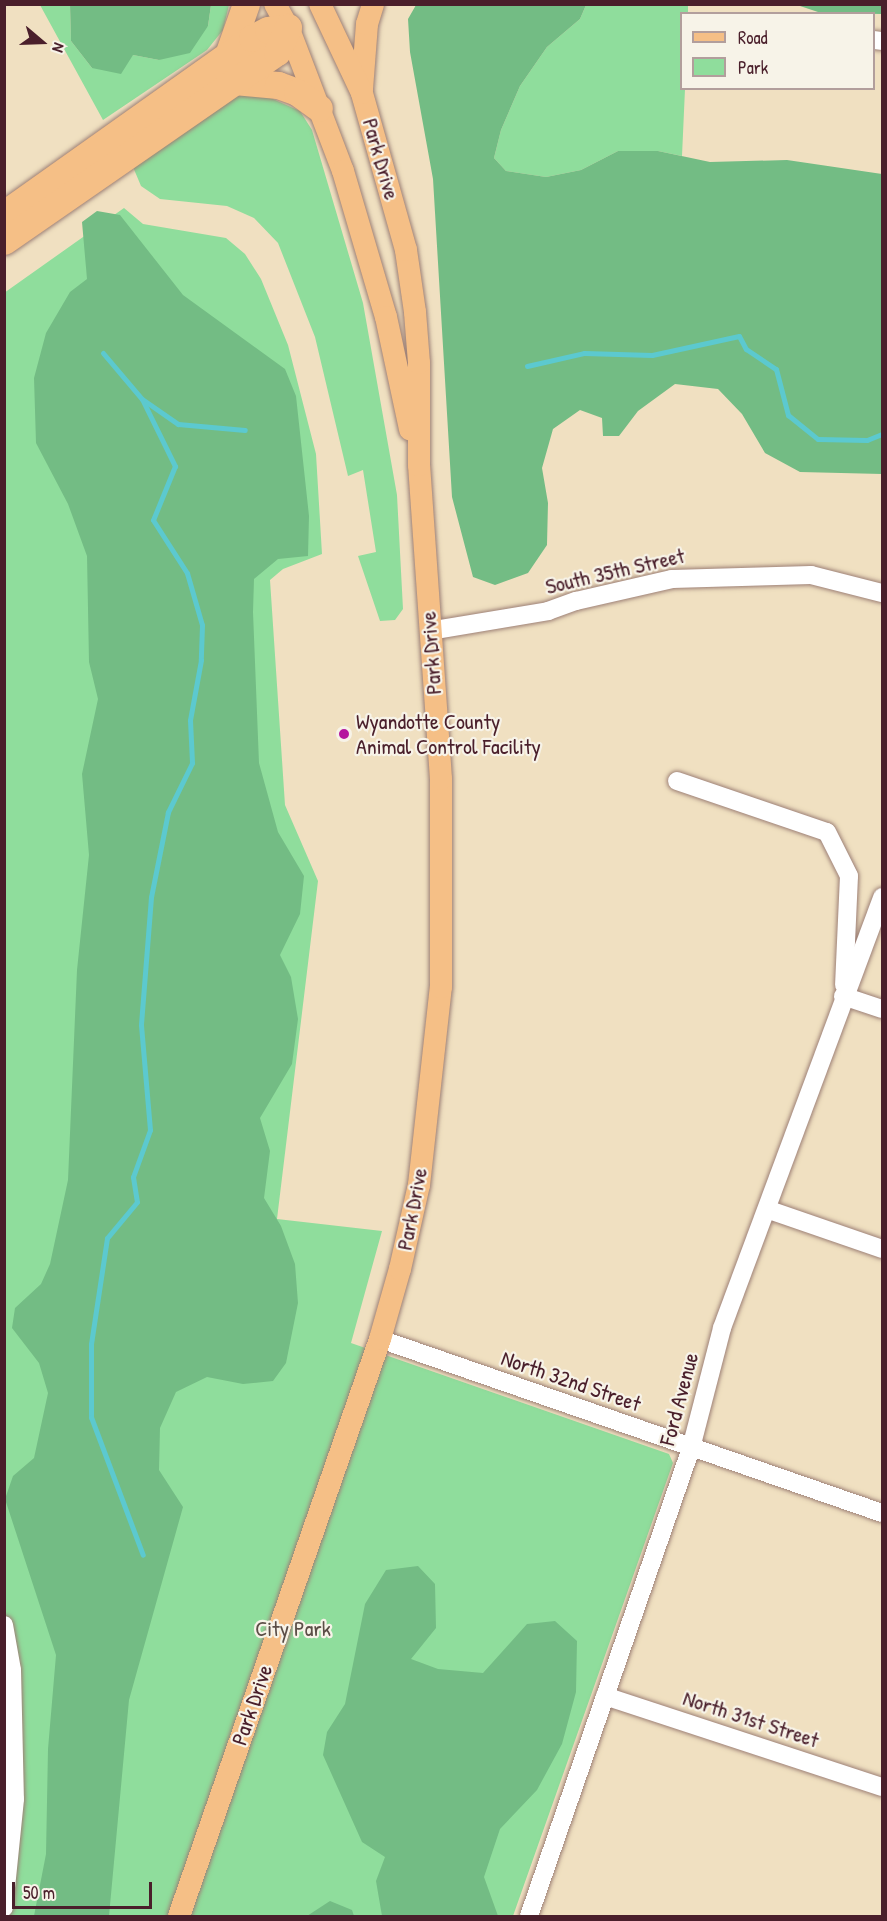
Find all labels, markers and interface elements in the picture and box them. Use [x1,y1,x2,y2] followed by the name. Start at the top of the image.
[12,12,72,72] north arrow
[680,12,875,90] legend
[738,25,768,50] text: Road
[47,40,71,55] text: N
[738,55,768,80] text: Park
[357,115,405,203] street label: Park Drive
[543,542,687,600] street label: South 35th Street
[415,611,447,695] street label: Park Drive
[356,708,541,760] place label: Wyandotte County Animal Control Facility
[337,727,351,741] marker: Wyandotte County Animal Control Facility
[391,1166,433,1252] street label: Park Drive
[498,1345,644,1417] street label: North 32nd Street
[654,1350,704,1448] street label: Ford Avenue
[255,1616,331,1642] park label: City Park
[226,1661,278,1749] street label: Park Drive
[680,1685,822,1753] street label: North 31st Street
[15,1870,154,1908] scale bar
[23,1880,55,1905] text: 50 m

